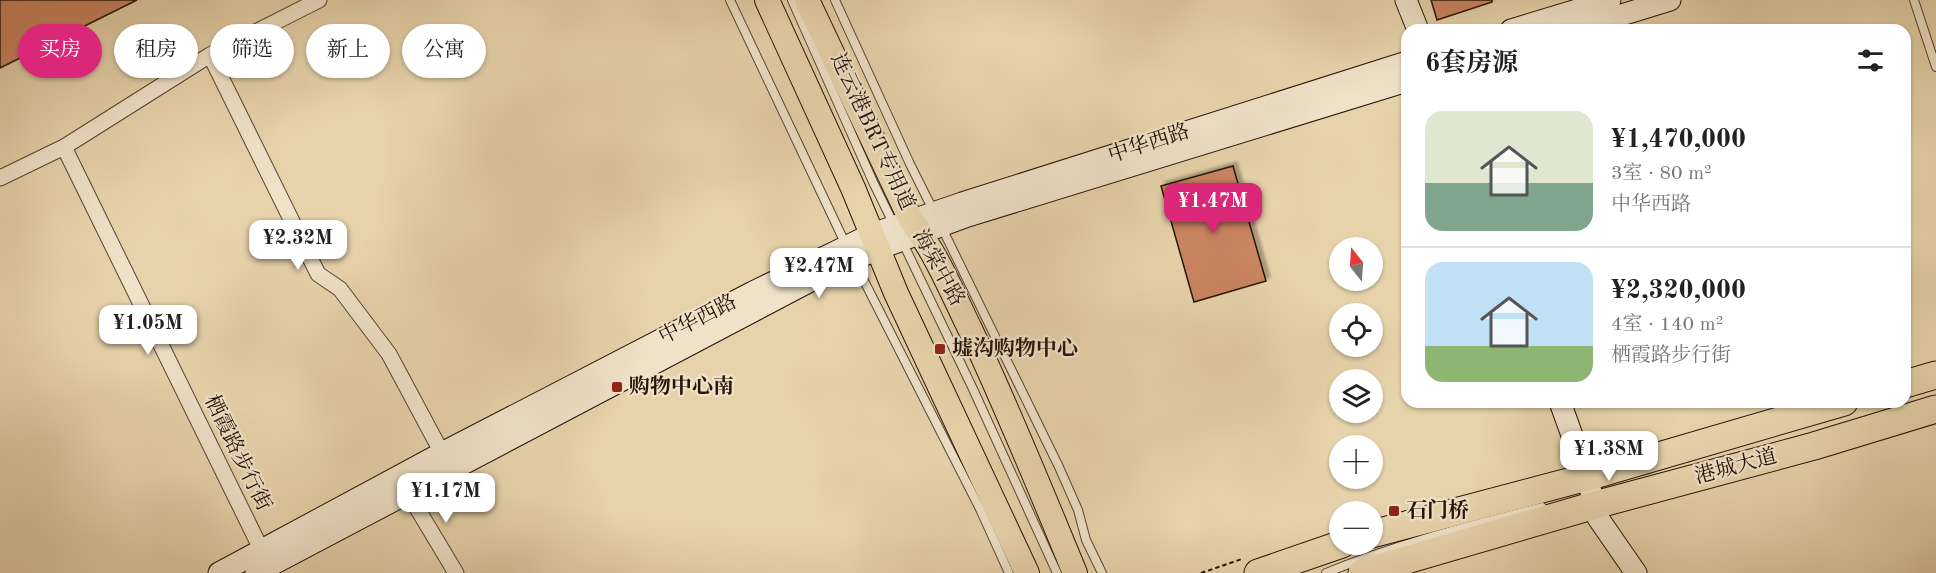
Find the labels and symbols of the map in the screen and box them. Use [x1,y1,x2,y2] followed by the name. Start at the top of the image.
[826,49,919,214] street label: 连云港BRT专用道
[1105,119,1192,167] street label: 中华西路
[1164,183,1262,234] pin: ¥1.47M
[249,220,347,271] pin: ¥2.32M
[908,225,969,310] street label: 海棠中路
[1329,237,1383,291] north arrow
[770,248,868,299] pin: ¥2.47M
[655,290,740,348] street label: 中华西路
[99,305,197,356] pin: ¥1.05M
[952,336,1078,360] place label: 墟沟购物中心
[933,342,947,356] marker: 墟沟购物中心
[629,375,734,398] place label: 购物中心南
[610,380,624,394] marker: 购物中心南
[200,391,276,514] street label: 栖霞路步行街
[1560,431,1658,482] pin: ¥1.38M
[1692,444,1779,488] street label: 港城大道
[397,473,495,524] pin: ¥1.17M
[1406,499,1469,522] place label: 石门桥
[1387,504,1401,518] marker: 石门桥

